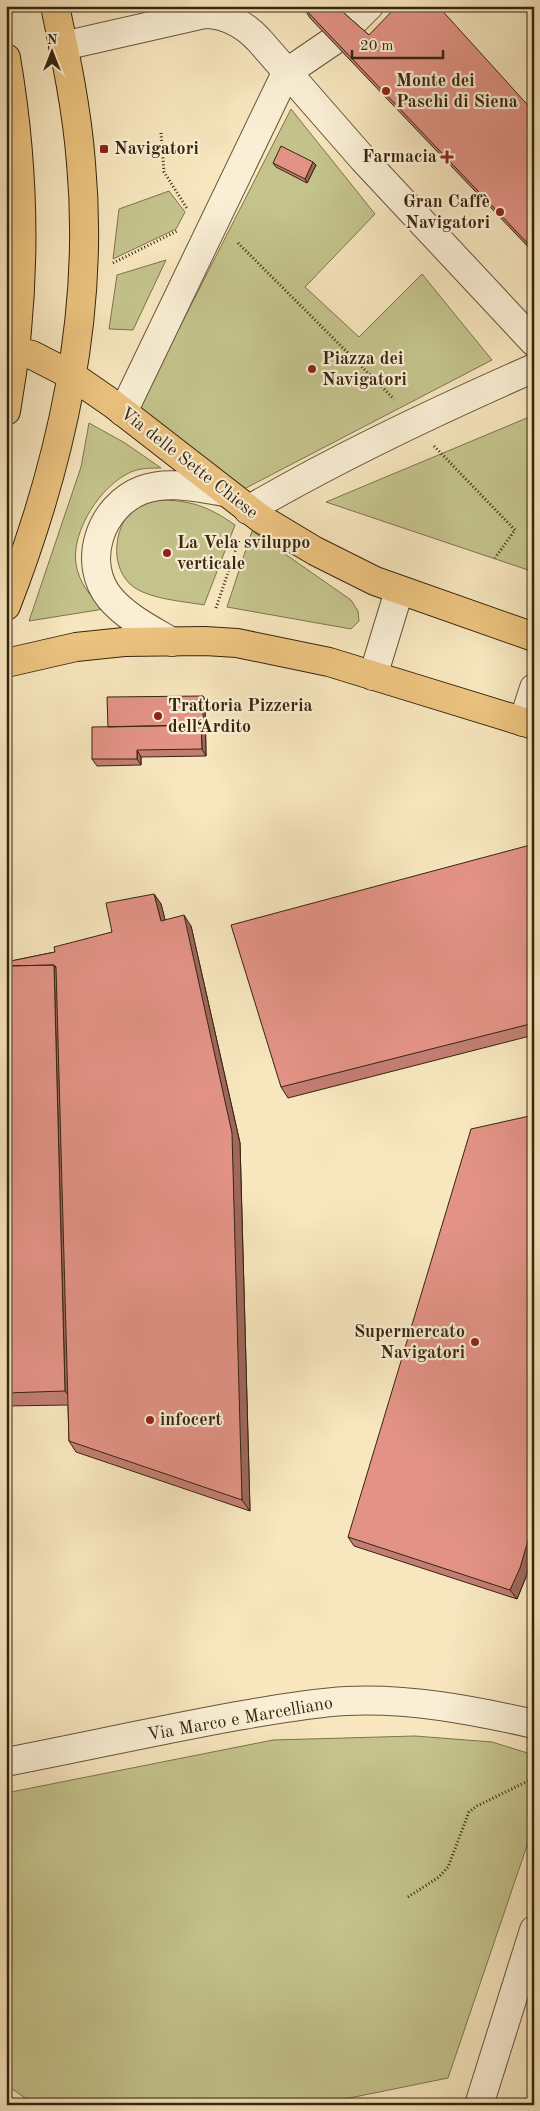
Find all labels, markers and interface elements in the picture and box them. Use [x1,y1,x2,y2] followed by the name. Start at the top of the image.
[28,28,78,78] north arrow
[352,28,444,60] scale bar
[47,33,58,47] text: N
[360,39,394,54] text: 20 m
[396,72,518,111] place label: Monte dei Paschi di Siena
[380,85,392,97] marker: Monte dei Paschi di Siena
[114,140,199,158] place label: Navigatori
[98,143,110,155] marker: Navigatori
[362,148,437,166] place label: Farmacia
[441,151,453,163] marker: Farmacia
[403,193,490,232] place label: Gran Caffè Navigatori
[494,206,506,218] marker: Gran Caffè Navigatori
[322,350,407,389] place label: Piazza dei Navigatori
[306,363,318,375] marker: Piazza dei Navigatori
[117,404,261,522] street label: Via delle Sette Chiese
[177,534,310,573] place label: La Vela sviluppo verticale
[161,547,173,559] marker: La Vela sviluppo verticale
[168,697,313,736] place label: Trattoria Pizzeria dell‘Ardito
[152,710,164,722] marker: Trattoria Pizzeria dell‘Ardito
[354,1323,465,1362] place label: Supermercato Navigatori
[469,1336,481,1348] marker: Supermercato Navigatori
[160,1411,222,1429] place label: infocert
[144,1414,156,1426] marker: infocert
[146,1694,334,1744] street label: Via Marco e Marcelliano

